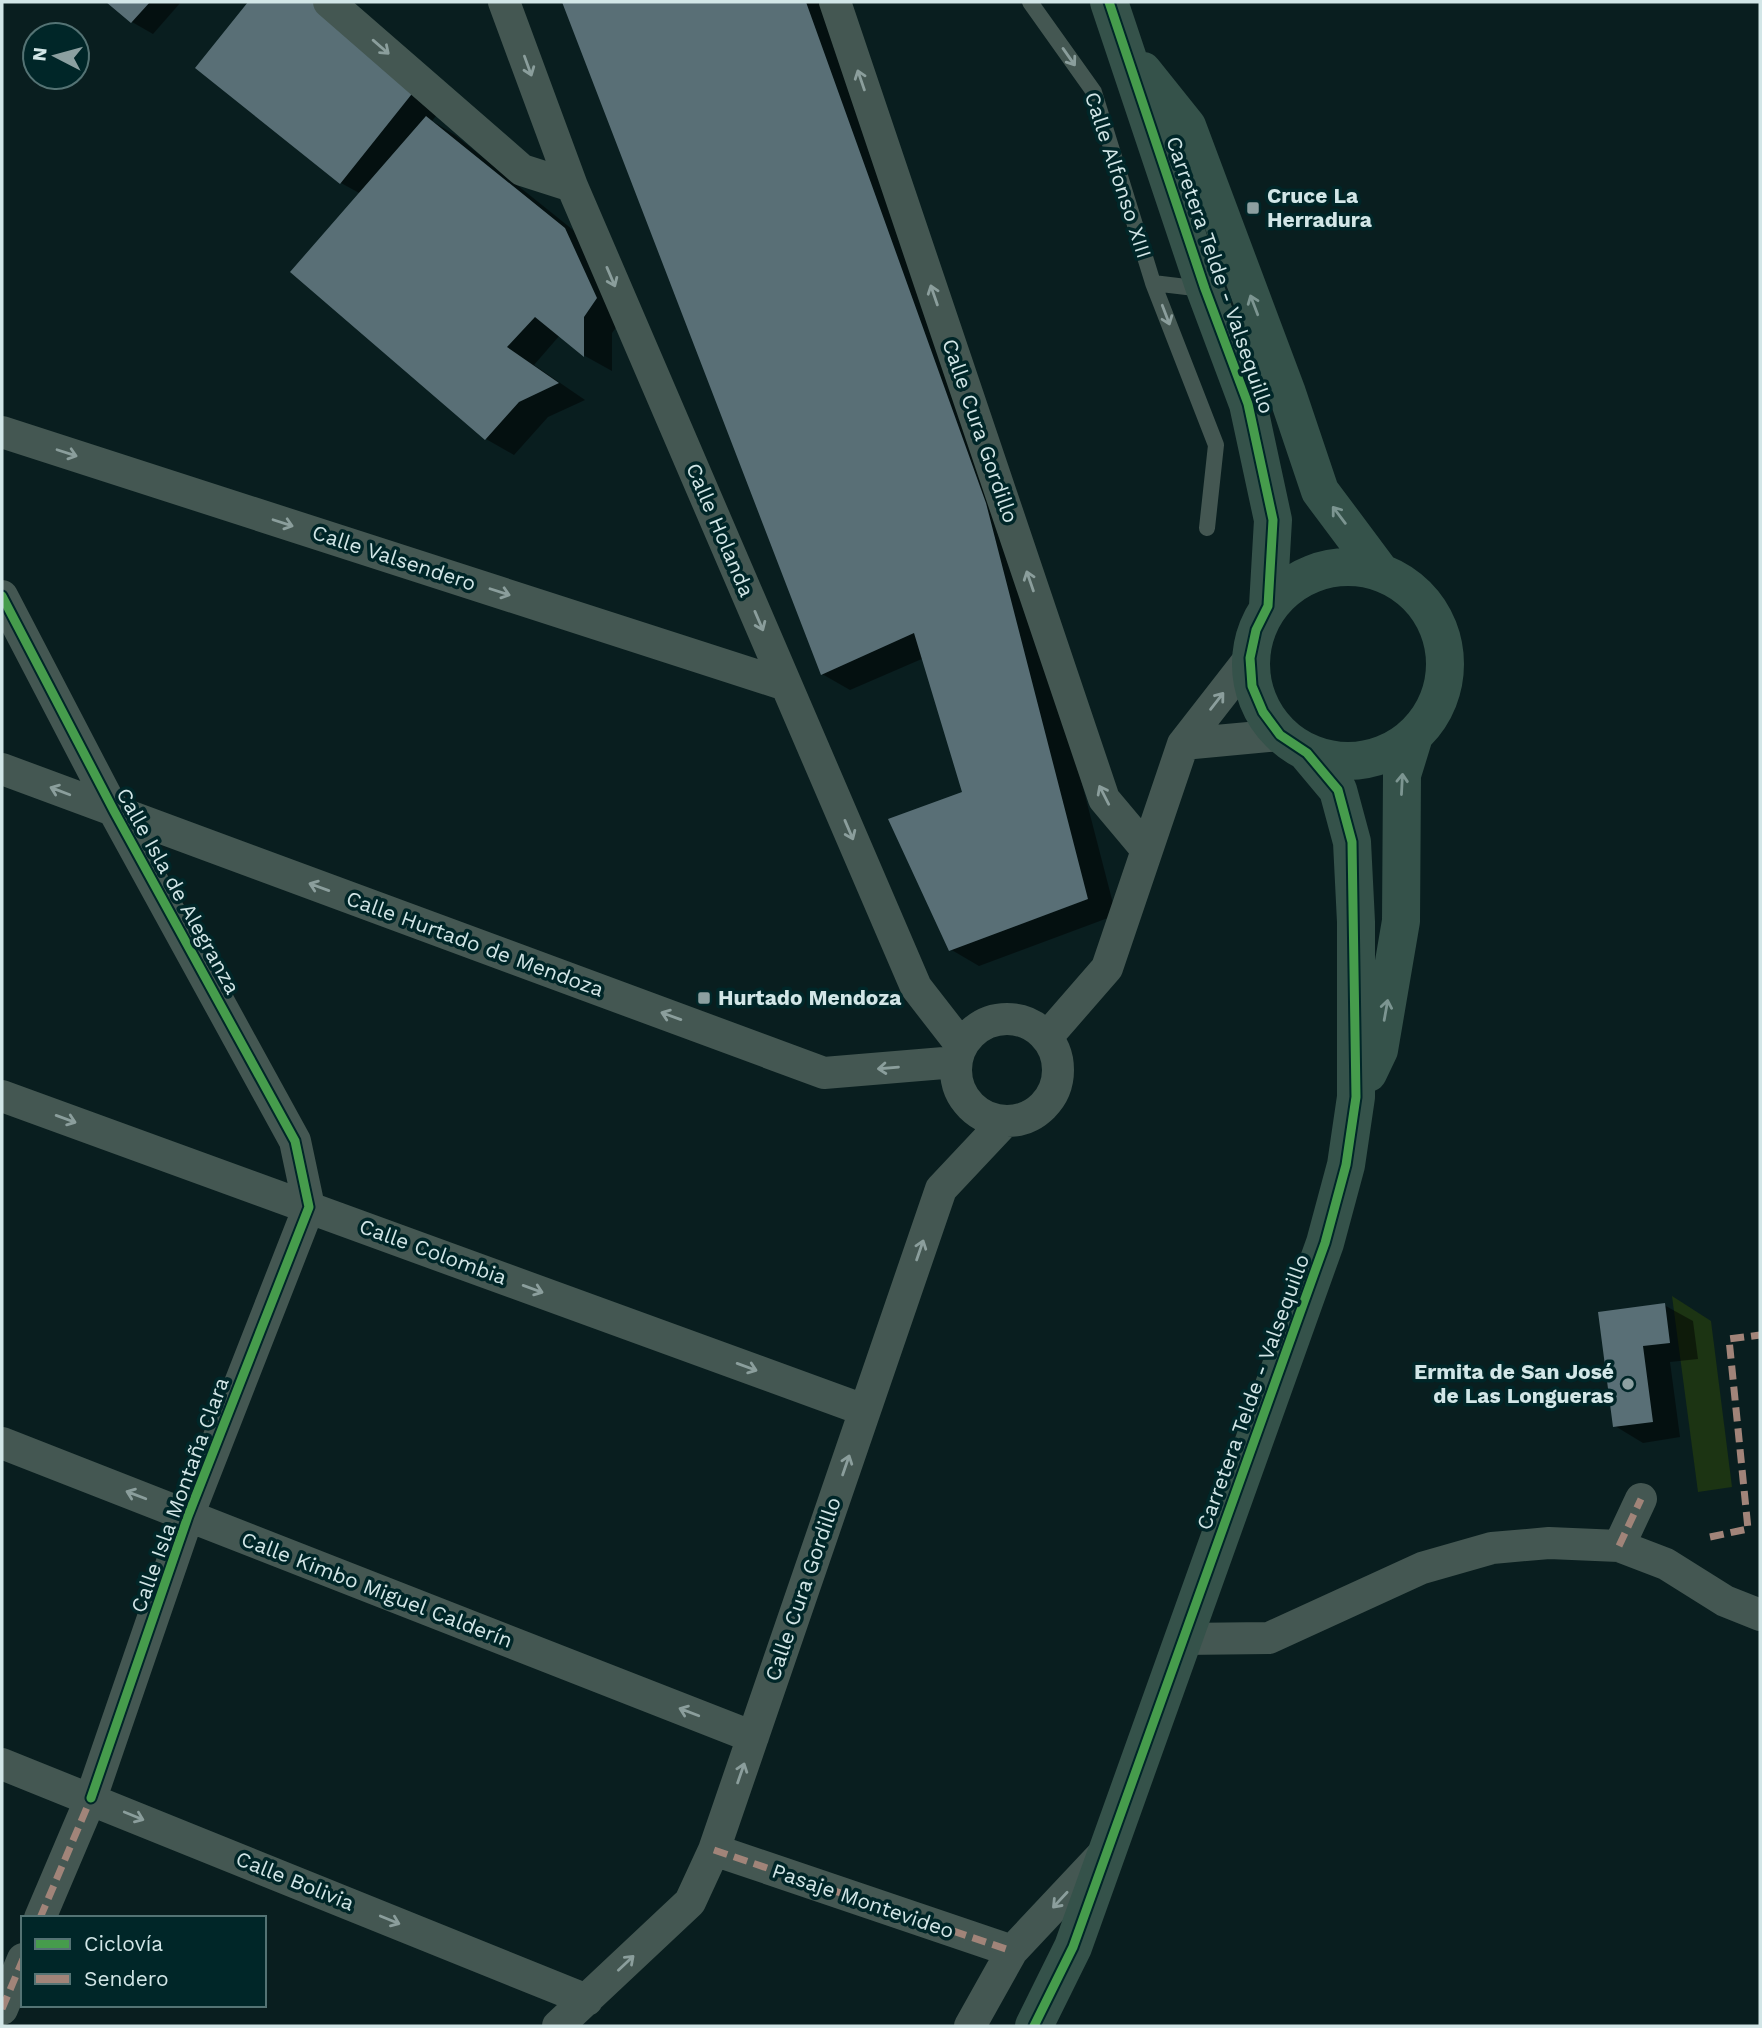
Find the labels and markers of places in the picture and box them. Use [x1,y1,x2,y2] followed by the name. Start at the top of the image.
[1267,183,1373,232] place label: Cruce La Herradura
[1245,200,1261,216] marker: Cruce La Herradura
[718,985,902,1010] place label: Hurtado Mendoza
[696,990,712,1006] marker: Hurtado Mendoza
[1414,1359,1614,1408] place label: Ermita de San José de Las Longueras
[1620,1376,1636,1392] marker: Ermita de San José de Las Longueras

